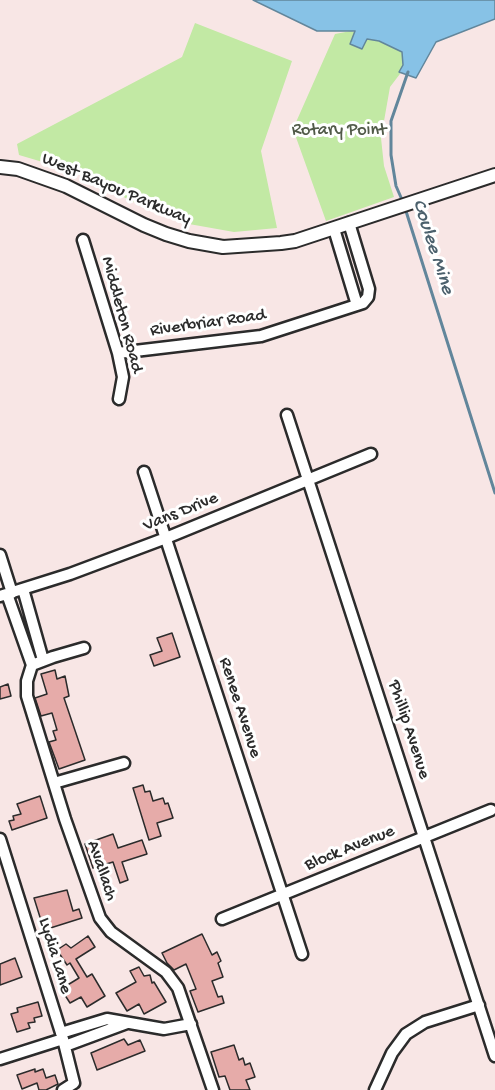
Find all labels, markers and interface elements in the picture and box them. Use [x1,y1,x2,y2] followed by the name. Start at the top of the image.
[292,120,386,142] park label: Rotary Point
[38,149,194,231] street label: West Bayou Parkway
[405,196,459,298] water label: Coulee Mine
[95,254,147,376] street label: Middleton Road
[149,305,267,343] street label: Riverbriar Road
[140,488,222,538] street label: Vans Drive
[213,655,265,761] street label: Renee Avenue
[382,678,434,782] street label: Phillip Avenue
[302,821,398,877] street label: Block Avenue
[81,838,121,904] street label: Avallach
[32,915,76,997] street label: Lydia Lane

